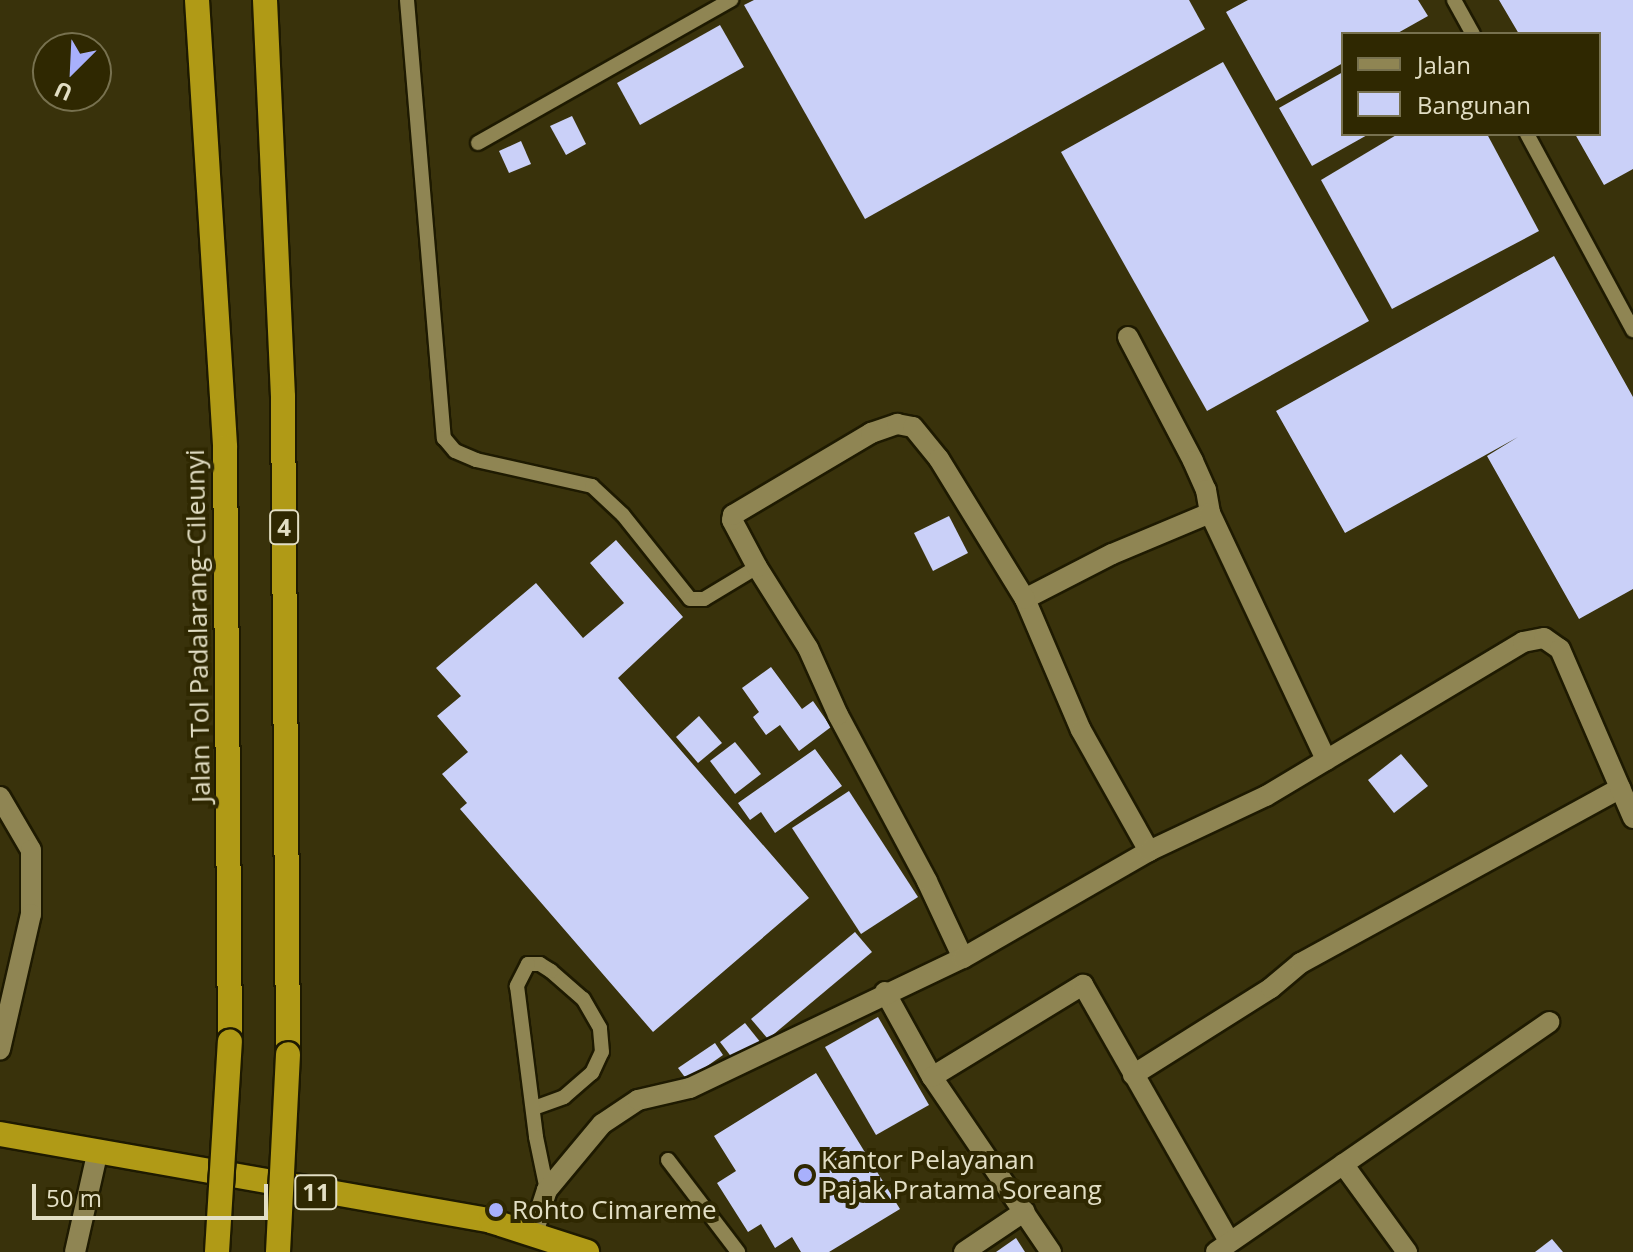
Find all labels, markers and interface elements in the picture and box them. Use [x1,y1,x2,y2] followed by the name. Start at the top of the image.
[32,32,112,112] north arrow
[1341,32,1601,136] legend
[1417,48,1471,81] text: Jalan
[49,75,77,109] text: U
[1417,88,1531,121] text: Bangunan
[179,449,217,803] street label: Jalan Tol Padalarang–Cileunyi
[268,507,300,547] road number: 4
[821,1144,1102,1206] place label: Kantor Pelayanan Pajak Pratama Soreang
[796,1166,814,1184] marker: Kantor Pelayanan Pajak Pratama Soreang
[36,1168,272,1218] scale bar
[294,1172,338,1212] road number: 11
[46,1181,102,1214] text: 50 m
[512,1194,717,1226] place label: Rohto Cimareme
[487,1201,505,1219] marker: Rohto Cimareme

